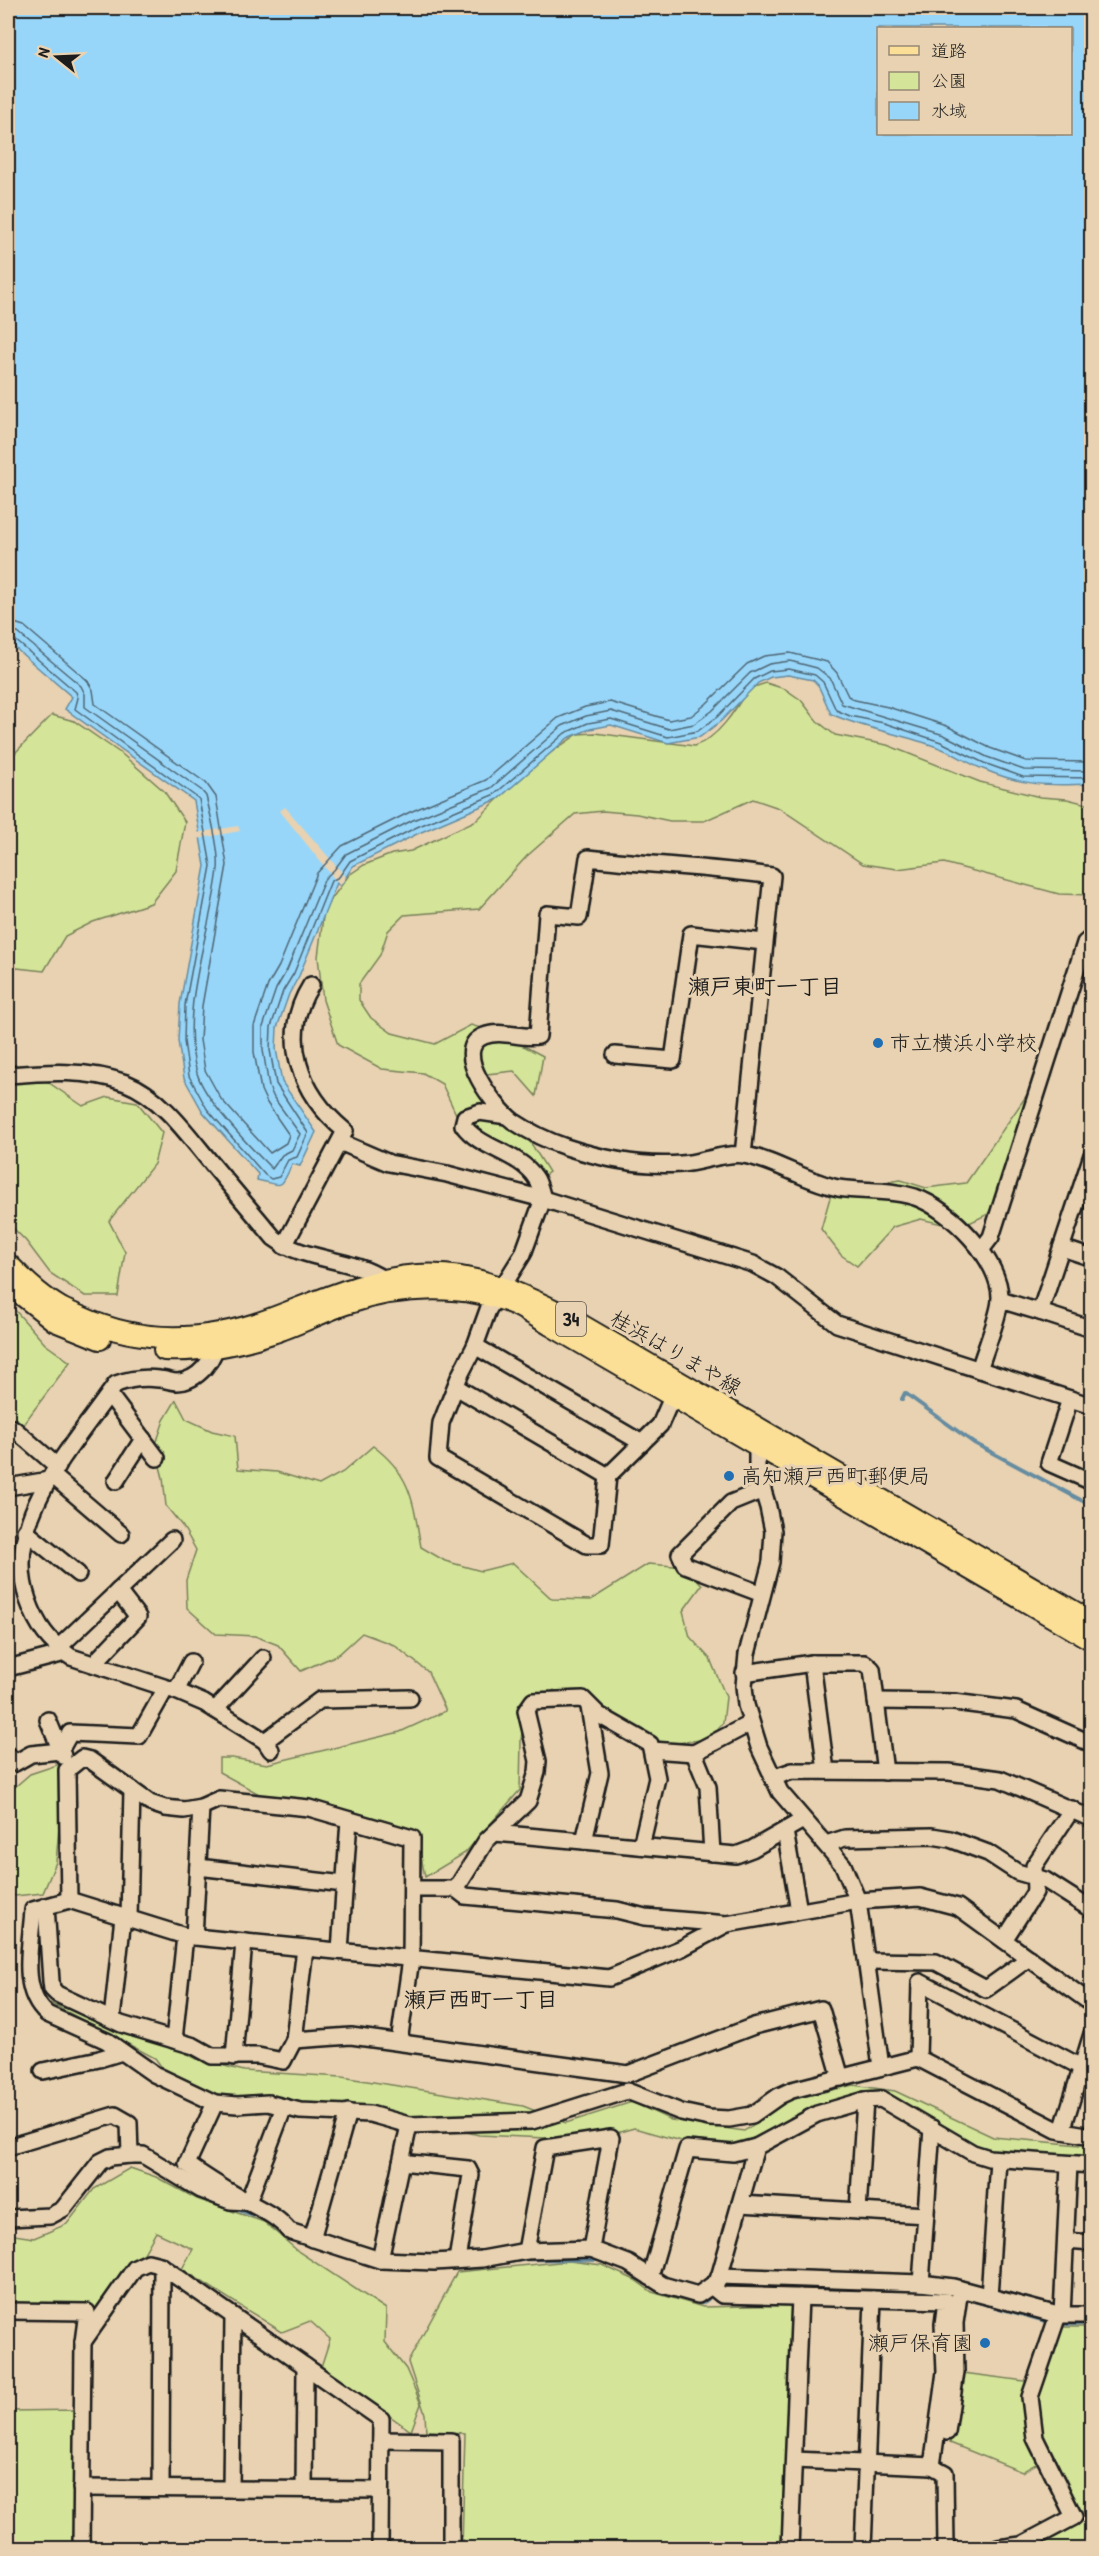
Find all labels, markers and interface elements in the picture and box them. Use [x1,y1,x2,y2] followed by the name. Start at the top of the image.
[27,27,87,87] north arrow
[877,27,1072,135] legend
[931,38,967,63] text: 道路
[31,44,55,60] text: N
[931,68,967,93] text: 公園
[931,98,967,123] text: 水域
[688,971,842,1001] district label: 瀬戸東町一丁目
[890,1028,1037,1057] place label: 市立横浜小学校
[871,1036,885,1050] marker: 市立横浜小学校
[556,1302,586,1336] road number: 34
[605,1303,747,1402] street label: 桂浜はりまや線
[741,1461,930,1490] place label: 高知瀬戸西町郵便局
[722,1469,736,1483] marker: 高知瀬戸西町郵便局
[404,1984,558,2014] district label: 瀬戸西町一丁目
[868,2328,973,2357] place label: 瀬戸保育園
[978,2336,992,2350] marker: 瀬戸保育園

